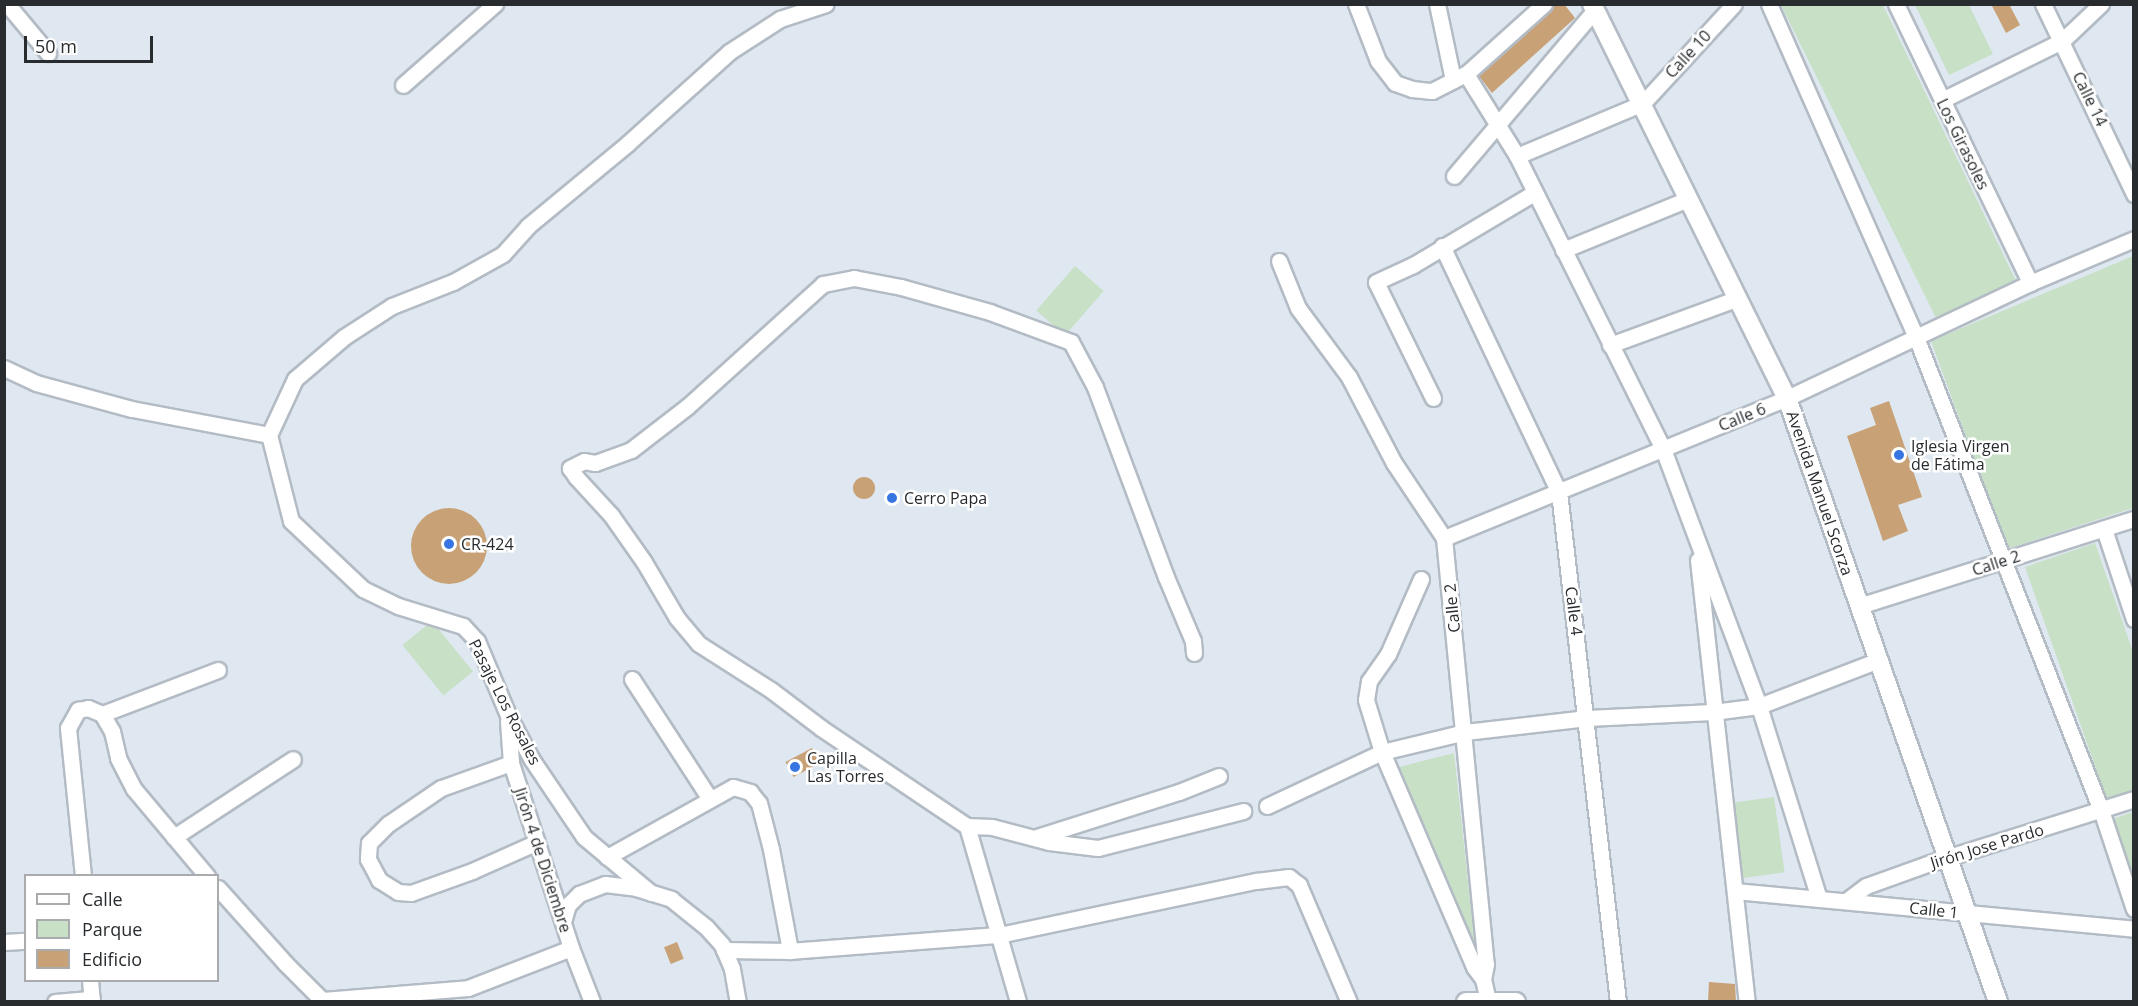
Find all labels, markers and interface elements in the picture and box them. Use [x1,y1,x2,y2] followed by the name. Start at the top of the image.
[27,24,156,62] scale bar
[1661,26,1715,82] street label: Calle 10
[35,34,77,58] text: 50 m
[2069,69,2111,129] street label: Calle 14
[1933,95,1993,193] street label: Los Girasoles
[1716,399,1768,435] street label: Calle 6
[1783,408,1857,578] street label: Avenida Manuel Scorza
[1911,436,2009,474] place label: Iglesia Virgen de Fátima
[1892,448,1906,462] marker: Iglesia Virgen de Fátima
[904,488,987,508] place label: Cerro Papa
[885,491,899,505] marker: Cerro Papa
[461,534,514,554] place label: CR-424
[442,537,456,551] marker: CR-424
[1970,546,2022,580] street label: Calle 2
[1440,582,1464,634] street label: Calle 2
[1561,585,1587,637] street label: Calle 4
[465,636,545,768] street label: Pasaje Los Rosales
[807,748,884,786] place label: Capilla Las Torres
[788,760,802,774] marker: Capilla Las Torres
[511,785,575,935] street label: Jirón 4 de Diciembre
[1928,820,2046,872] street label: Jirón Jose Pardo
[24,874,219,982] legend
[82,887,123,911] text: Calle
[1908,898,1960,922] street label: Calle 1
[82,917,142,941] text: Parque
[82,947,142,971] text: Edificio

